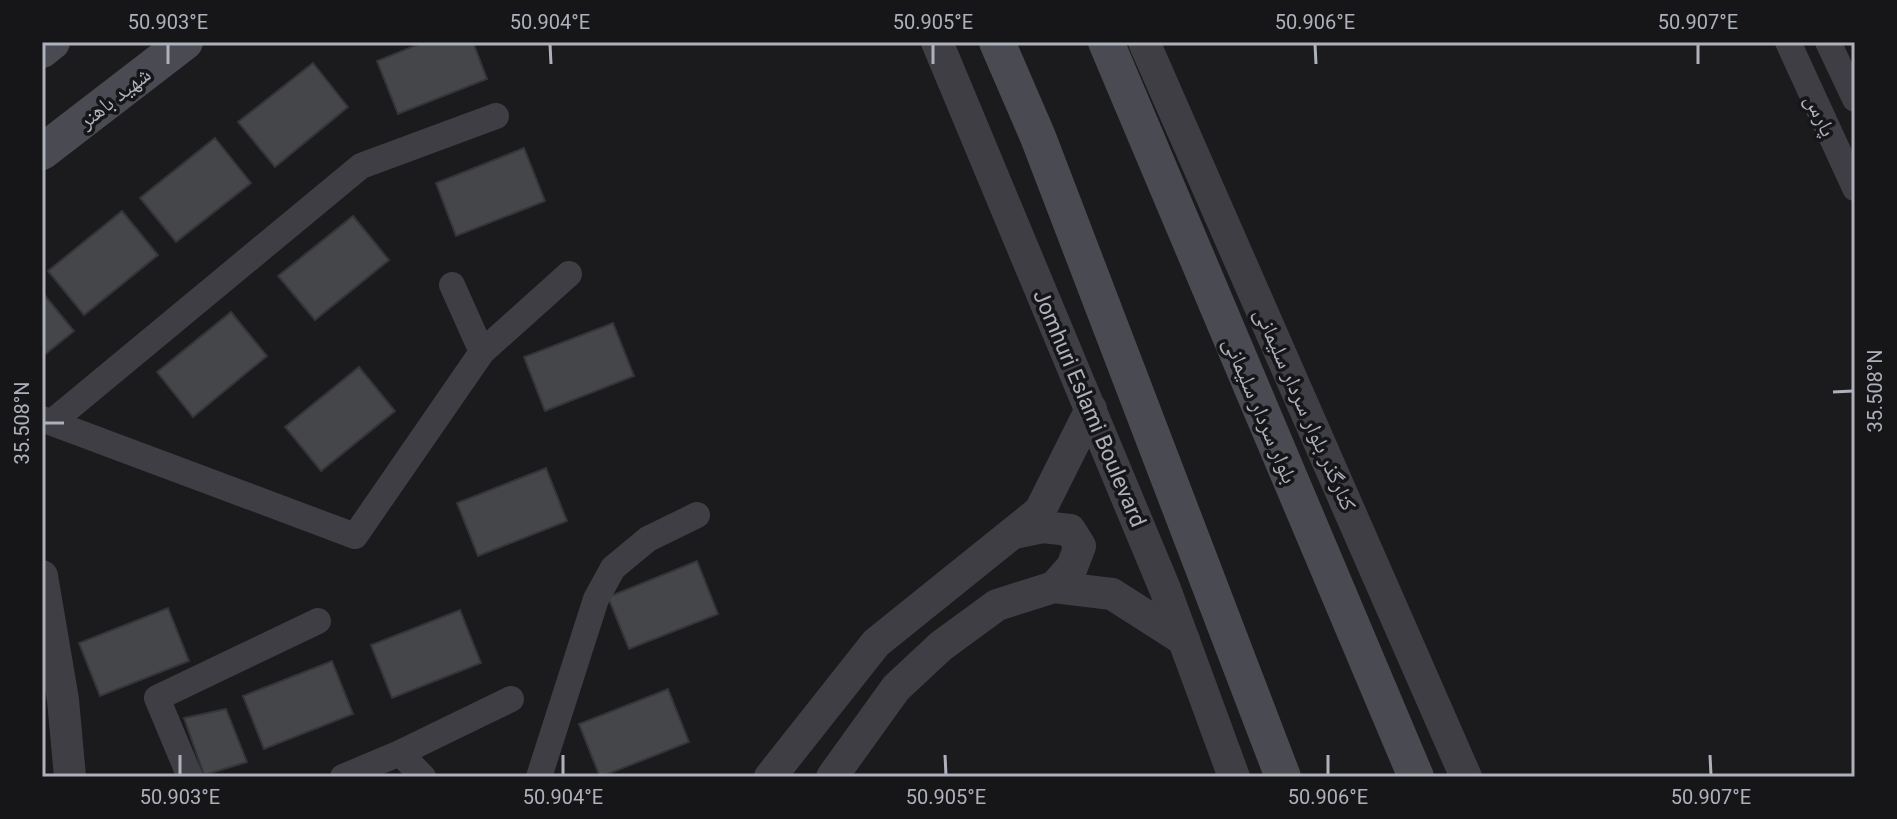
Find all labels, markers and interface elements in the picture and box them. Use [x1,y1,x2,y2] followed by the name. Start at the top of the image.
[128,10,208,34] text: 50.903°E
[510,10,590,34] text: 50.904°E
[893,10,973,34] text: 50.905°E
[1275,10,1355,34] text: 50.906°E
[1658,10,1738,34] text: 50.907°E
[72,61,155,134] street label: شهید باهنر
[1799,90,1841,141] street label: پارس
[1028,286,1151,531] street label: Jomhuri Eslami Boulevard
[1249,303,1363,515] street label: کنارگذر بلوار سردار سلیمانی
[1218,333,1304,487] street label: بلوار سردار سلیمانی
[1863,349,1887,433] text: 35.508°N
[10,381,34,465] text: 35.508°N
[140,785,220,809] text: 50.903°E
[523,785,603,809] text: 50.904°E
[906,785,986,809] text: 50.905°E
[1288,785,1368,809] text: 50.906°E
[1671,785,1751,809] text: 50.907°E

